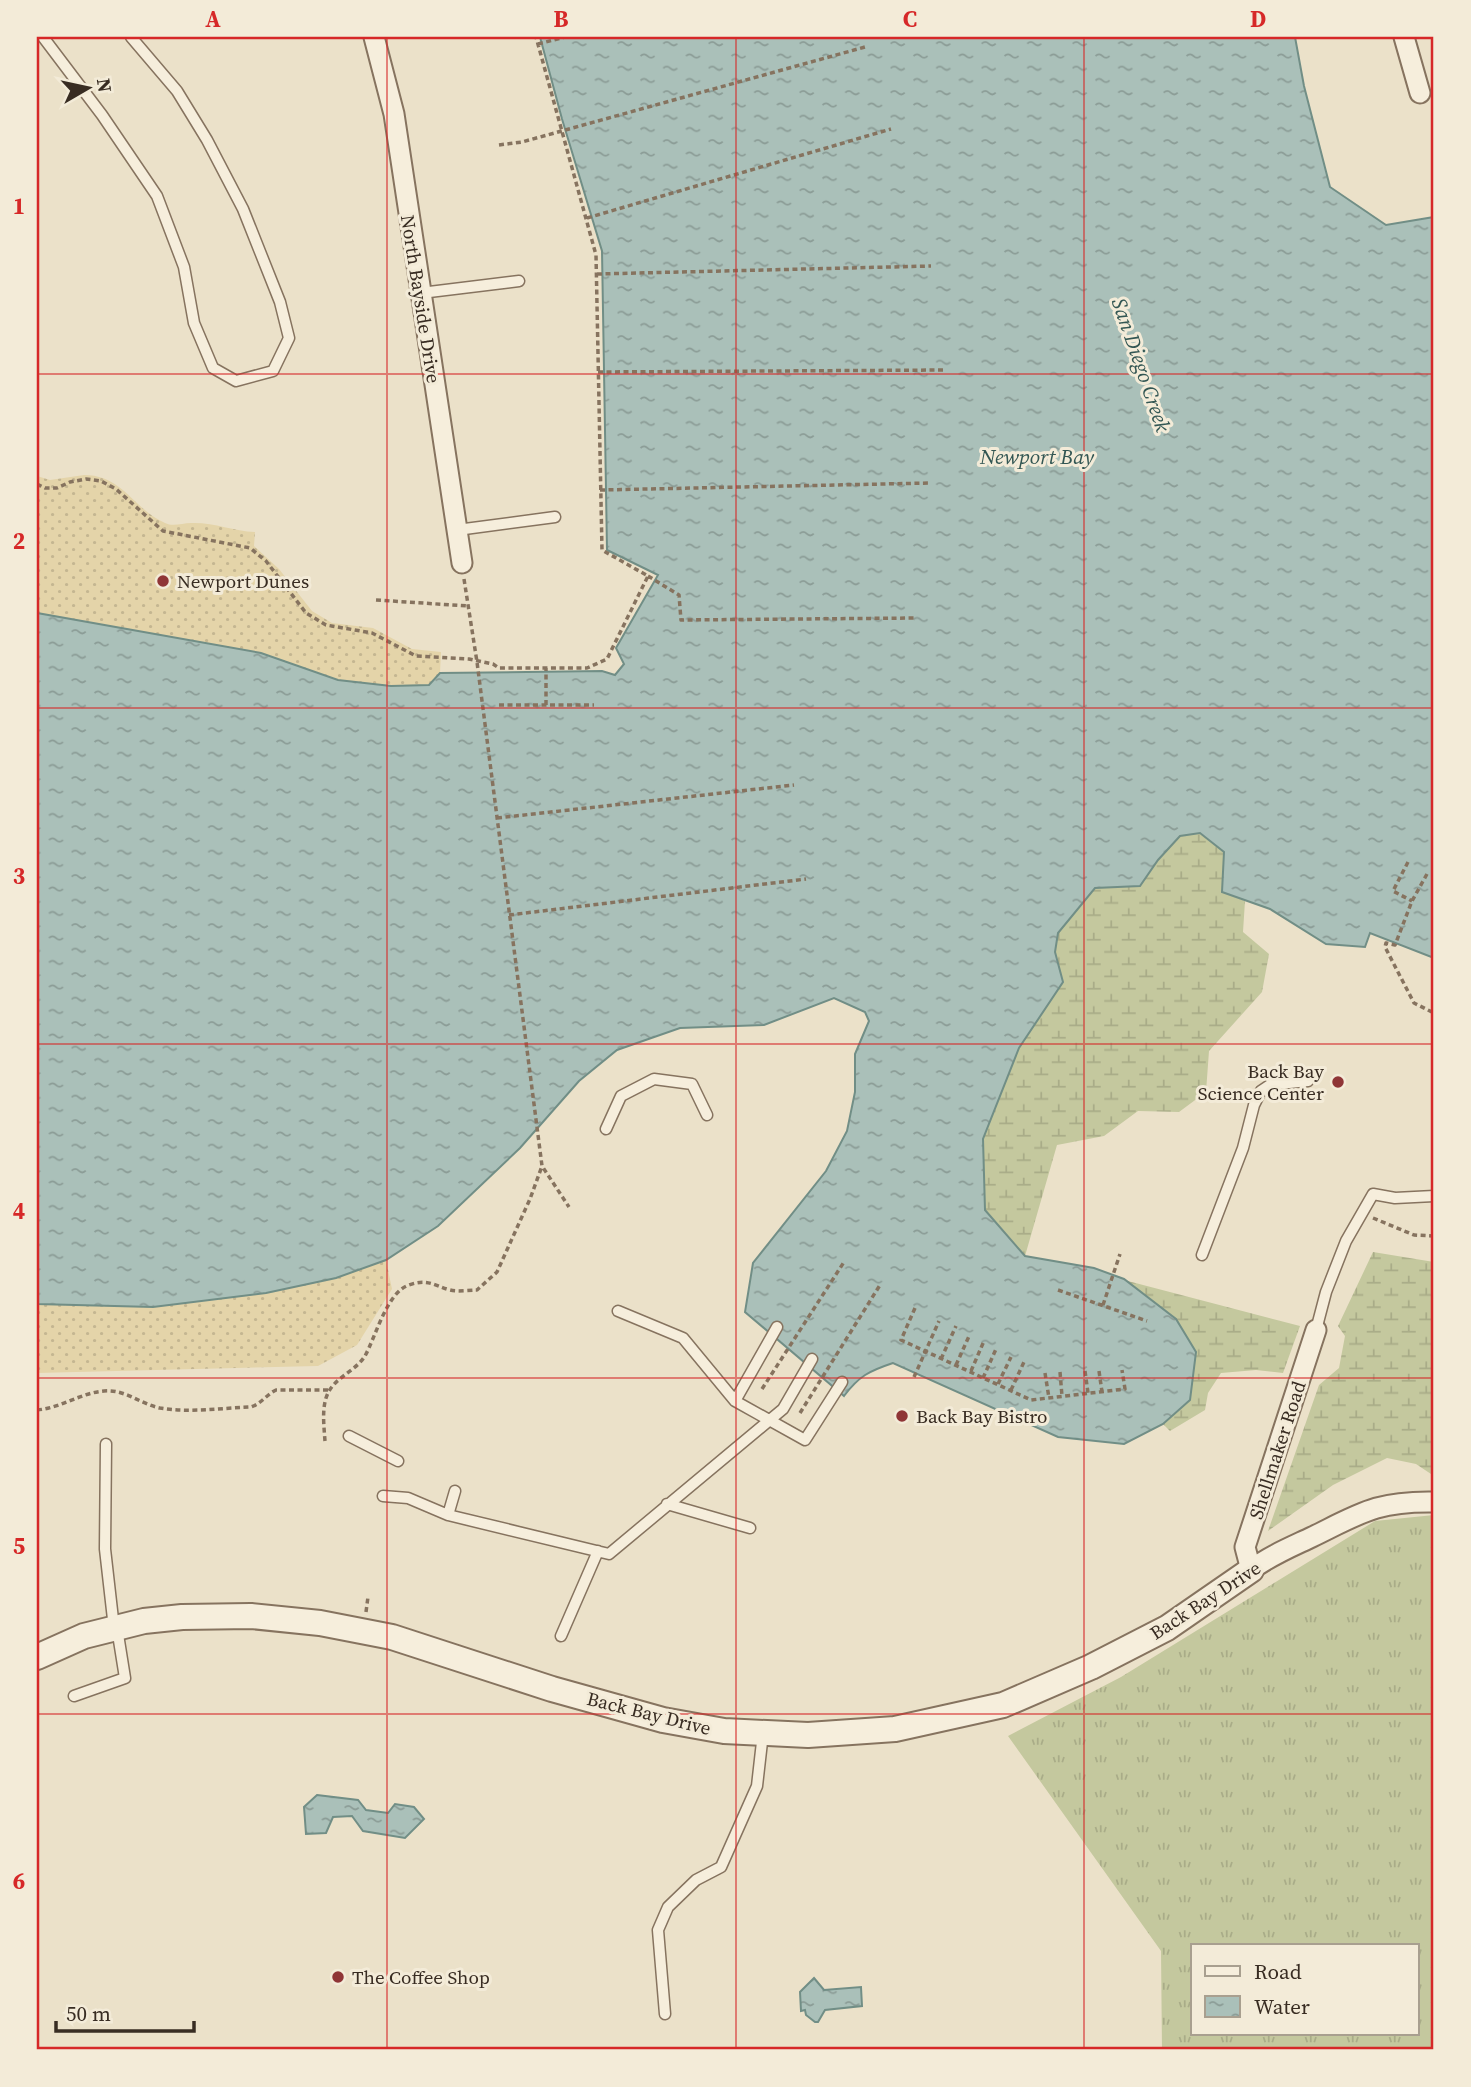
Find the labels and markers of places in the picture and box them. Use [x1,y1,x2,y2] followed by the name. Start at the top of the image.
[177,568,309,594] place label: Newport Dunes
[155,573,171,589] marker: Newport Dunes
[1198,1058,1324,1106] place label: Back Bay Science Center
[1330,1074,1346,1090] marker: Back Bay Science Center
[916,1403,1047,1429] place label: Back Bay Bistro
[894,1408,910,1424] marker: Back Bay Bistro
[352,1964,490,1990] place label: The Coffee Shop
[330,1969,346,1985] marker: The Coffee Shop

